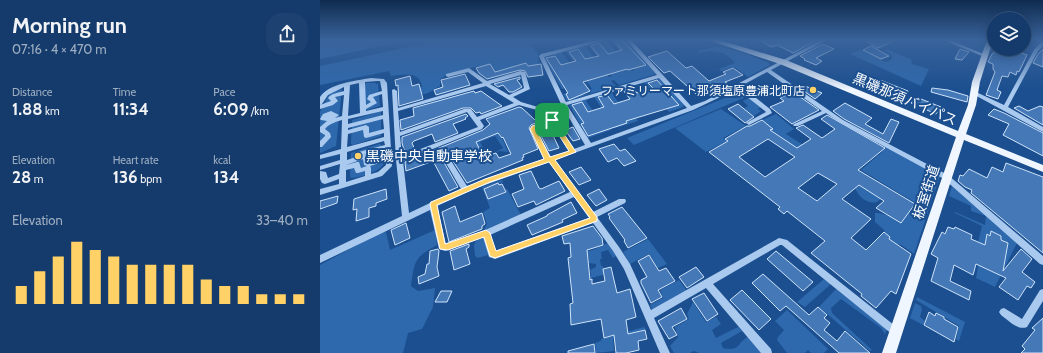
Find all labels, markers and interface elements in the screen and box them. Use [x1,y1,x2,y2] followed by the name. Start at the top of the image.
[12,12,127,39] text: Morning run
[987,12,1031,56] map controls
[987,12,1031,56] button: layers
[266,13,308,55] button: share
[12,41,107,57] text: 07:16 · 4 × 470 m
[850,69,960,129] street label: 黒磯那須バイパス
[601,83,805,98] place label: ファミリーマート那須塩原豊浦北町店
[12,85,53,99] text: Distance
[113,85,136,99] text: Time
[213,85,235,99] text: Pace
[808,85,818,95] marker: ファミリーマート那須塩原豊浦北町店
[12,99,43,119] text: 1.88
[113,99,149,119] text: 11:34
[213,99,248,119] text: 6:09
[535,103,569,137] pin
[43,104,60,118] text: km
[248,104,269,118] text: /km
[541,109,563,131] icon: arrive
[366,147,492,165] place label: 黒磯中央自動車学校
[353,151,363,161] marker: 黒磯中央自動車学校
[12,153,55,167] text: Elevation
[113,153,159,167] text: Heart rate
[213,153,231,167] text: kcal
[909,163,943,221] street label: 板室街道
[12,167,31,187] text: 28
[113,167,138,187] text: 136
[213,167,239,187] text: 134
[31,172,43,186] text: m
[138,172,162,186] text: bpm
[12,212,63,228] text: Elevation
[256,212,308,228] text: 33–40 m

